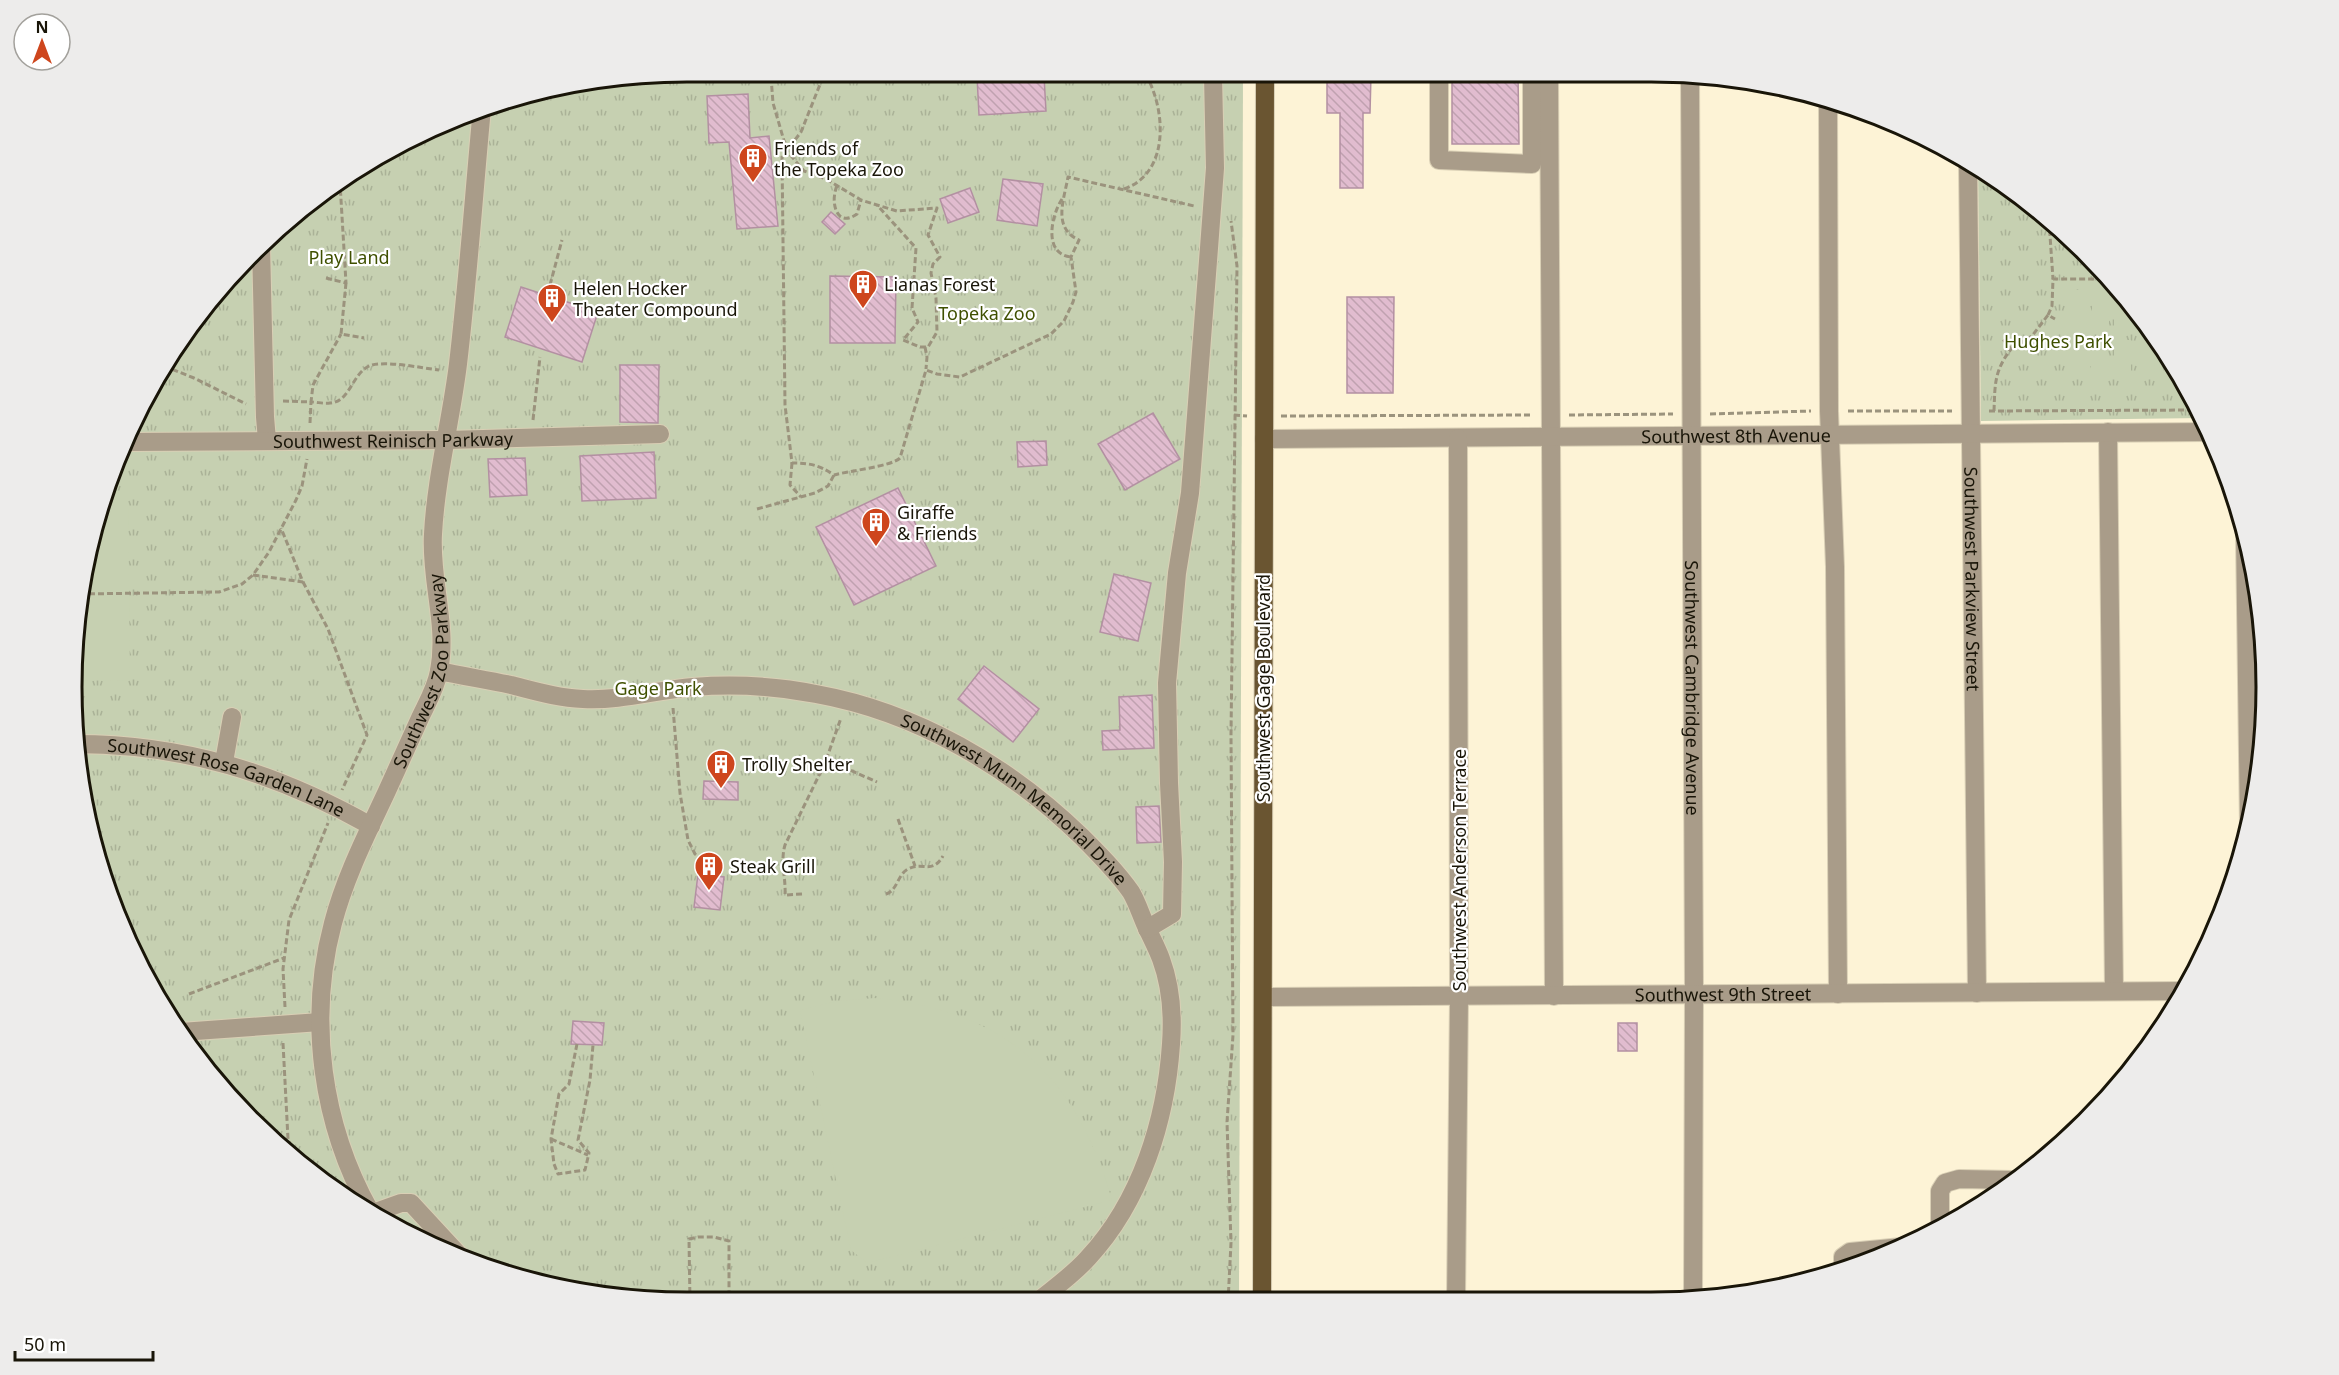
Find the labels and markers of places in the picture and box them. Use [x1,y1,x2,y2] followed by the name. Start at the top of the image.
[774,136,904,181] place label: Friends of the Topeka Zoo
[737,142,769,184] building icon: Friends of the Topeka Zoo
[847,268,879,310] building icon: Lianas Forest
[884,272,996,296] place label: Lianas Forest
[573,276,738,321] place label: Helen Hocker Theater Compound
[536,282,568,324] building icon: Helen Hocker Theater Compound
[897,500,977,545] place label: Giraffe & Friends
[860,506,892,548] building icon: Giraffe & Friends
[705,748,737,790] building icon: Trolly Shelter
[742,752,853,776] place label: Trolly Shelter
[693,850,725,892] building icon: Steak Grill
[730,854,815,878] place label: Steak Grill

